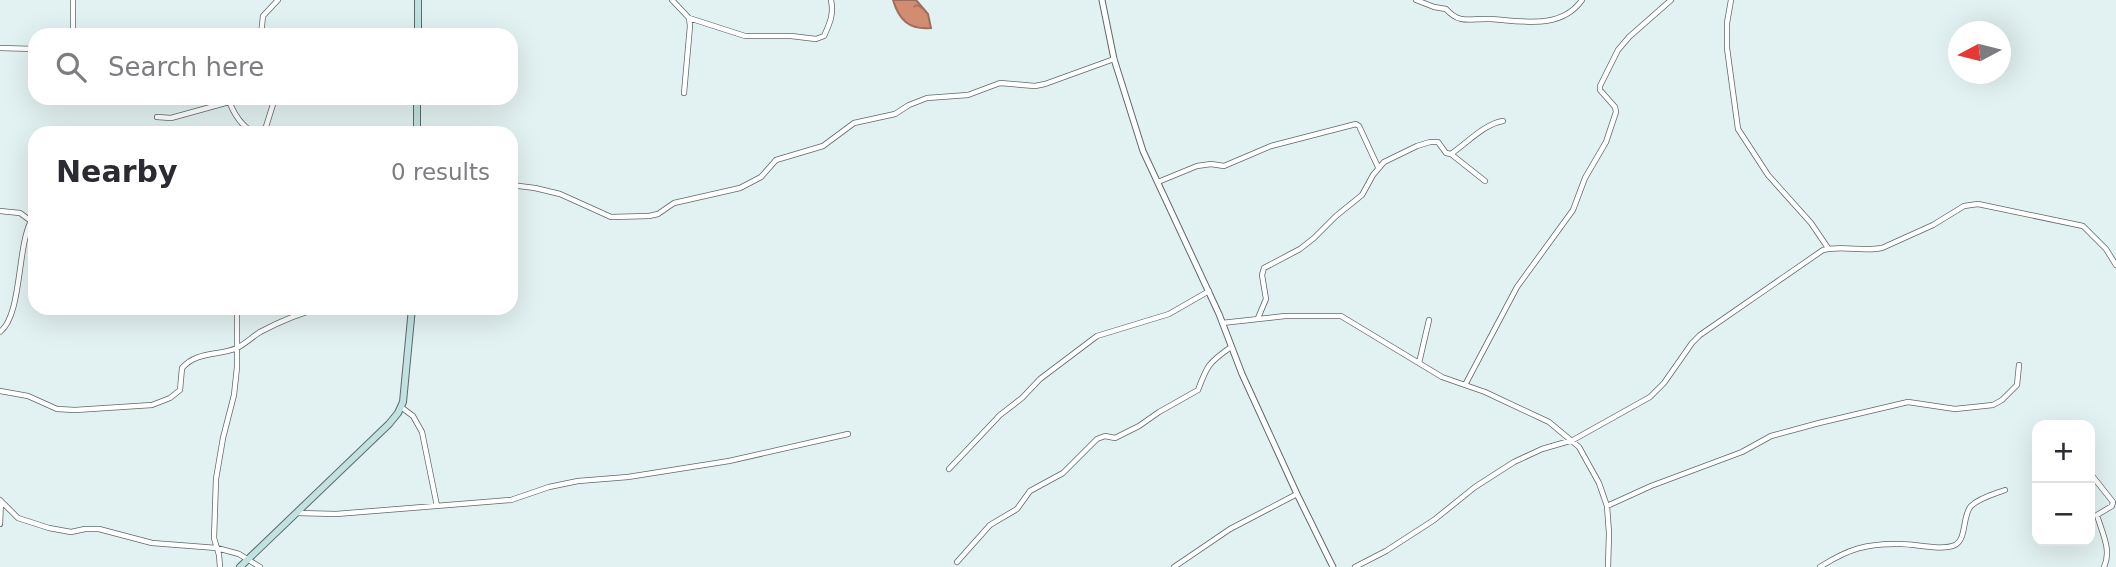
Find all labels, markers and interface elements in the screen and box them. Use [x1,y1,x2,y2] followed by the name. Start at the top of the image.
[1948,21,2011,84] north arrow
[28,28,518,105] search box
[52,48,90,86] icon: search
[108,52,264,82] text: Search here
[56,154,178,189] text: Nearby
[391,159,490,185] text: 0 results
[2032,420,2095,546] map controls
[2032,420,2095,483] button: +
[2032,483,2095,546] button: −

